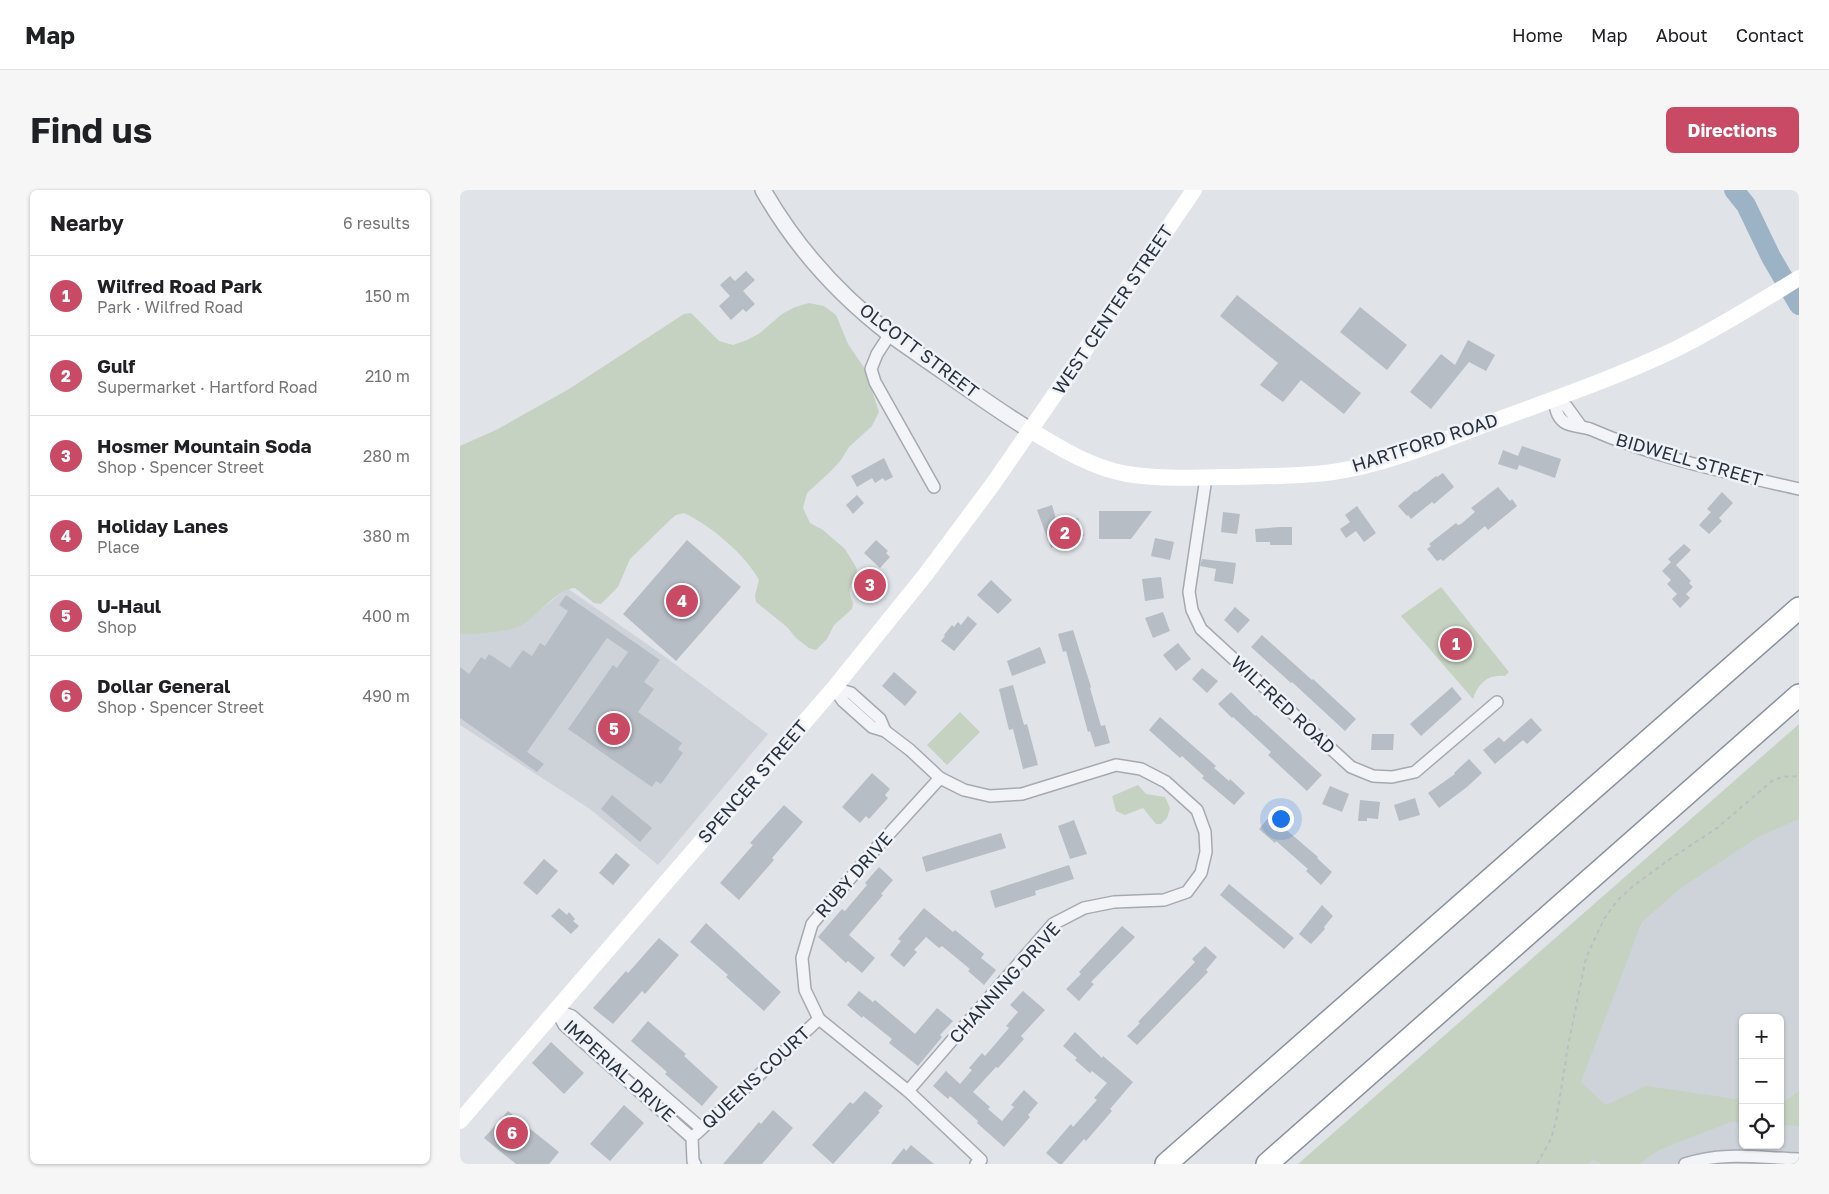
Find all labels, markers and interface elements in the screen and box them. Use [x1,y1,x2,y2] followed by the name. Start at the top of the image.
[25,20,75,49] text: Map
[1512,24,1563,46] text: Home
[1591,24,1628,46] text: Map
[1656,24,1708,46] text: About
[1736,24,1804,46] text: Contact
[1666,107,1799,153] button: Directions
[30,109,152,151] text: Find us
[50,210,124,236] text: Nearby
[343,213,410,233] text: 6 results
[1047,221,1177,398] street label: WEST CENTER STREET
[97,274,263,297] text: Wilfred Road Park
[62,286,70,306] text: 1
[365,286,410,306] text: 150 m
[97,297,243,317] text: Park · Wilfred Road
[856,298,984,402] street label: OLCOTT STREET
[97,354,135,377] text: Gulf
[61,366,71,386] text: 2
[365,366,410,386] text: 210 m
[97,377,317,397] text: Supermarket · Hartford Road
[1349,408,1500,476] street label: HARTFORD ROAD
[1613,428,1765,490] street label: BIDWELL STREET
[97,434,312,457] text: Hosmer Mountain Soda
[61,446,71,466] text: 3
[363,446,410,466] text: 280 m
[97,457,264,477] text: Shop · Spencer Street
[97,514,228,537] text: Holiday Lanes
[1049,514,1081,552] pin: 2
[61,526,71,546] text: 4
[363,526,410,546] text: 380 m
[97,537,140,557] text: Place
[854,566,886,604] pin: 3
[666,582,698,620] pin: 4
[97,594,161,617] text: U-Haul
[61,606,71,626] text: 5
[362,606,410,626] text: 400 m
[97,617,137,637] text: Shop
[1440,625,1472,663] pin: 1
[1227,650,1340,758] street label: WILFRED ROAD
[97,674,230,697] text: Dollar General
[61,686,71,706] text: 6
[362,686,410,706] text: 490 m
[97,697,264,717] text: Shop · Spencer Street
[598,710,630,748] pin: 5
[693,715,812,847] street label: SPENCER STREET
[1268,806,1294,832] your location
[810,827,896,922] street label: RUBY DRIVE
[944,917,1064,1047] street label: CHANNING DRIVE
[1739,1014,1784,1149] map controls
[1739,1014,1784,1059] button: +
[559,1015,680,1126] street label: IMPERIAL DRIVE
[697,1021,814,1133] street label: QUEENS COURT
[1739,1059,1784,1104] button: −
[1739,1104,1784,1149] button: locate
[496,1114,528,1152] pin: 6

